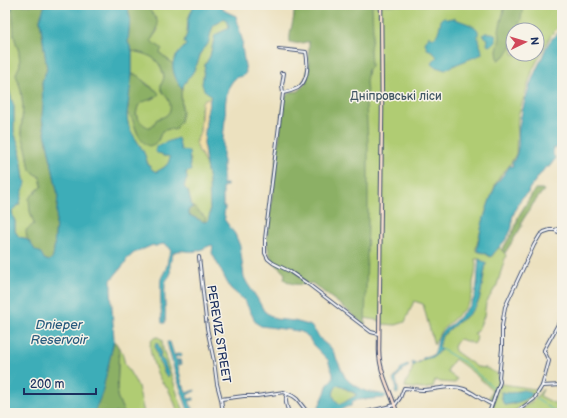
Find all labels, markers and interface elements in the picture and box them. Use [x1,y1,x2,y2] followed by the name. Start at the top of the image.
[505,22,545,62] north arrow
[528,36,541,46] text: N
[350,89,442,104] park label: Дніпровські ліси
[203,284,234,385] street label: PEREVIZ STREET
[31,317,89,348] water label: Dnieper Reservoir
[24,370,96,396] scale bar
[30,377,64,392] text: 200 m

